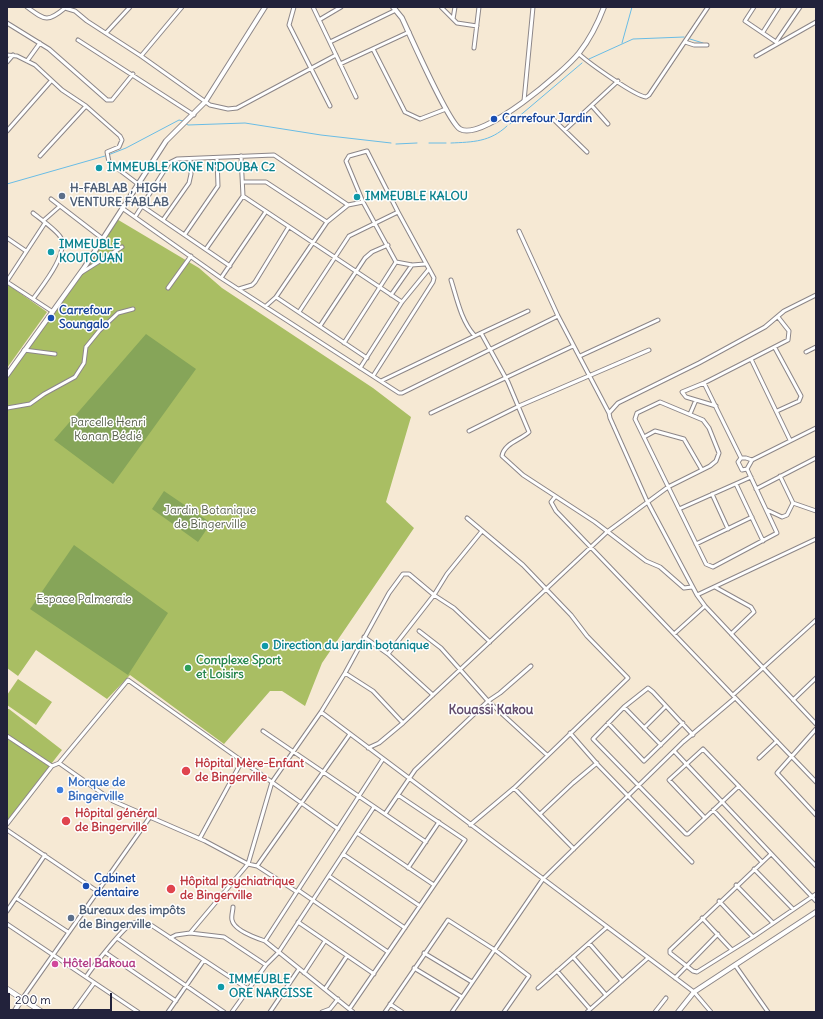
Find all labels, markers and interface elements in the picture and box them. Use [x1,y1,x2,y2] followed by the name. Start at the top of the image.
[502,112,592,126] place label: Carrefour Jardin
[489,114,499,124] marker: Carrefour Jardin
[107,161,275,175] place label: IMMEUBLE KONE N'DOUBA C2
[94,163,104,173] marker: IMMEUBLE KONE N'DOUBA C2
[70,182,169,210] place label: H-FABLAB , HIGH VENTURE FABLAB
[365,190,468,204] place label: IMMEUBLE KALOU
[57,191,67,201] marker: H-FABLAB , HIGH VENTURE FABLAB
[352,192,362,202] marker: IMMEUBLE KALOU
[59,238,123,266] place label: IMMEUBLE KOUTOUAN
[46,247,56,257] marker: IMMEUBLE KOUTOUAN
[59,304,112,332] place label: Carrefour Soungalo
[46,313,56,323] marker: Carrefour Soungalo
[70,416,146,444] park label: Parcelle Henri Konan Bédié
[164,504,256,532] park label: Jardin Botanique de Bingerville
[36,593,132,607] park label: Espace Palmeraie
[273,639,429,653] place label: Direction du jardin botanique
[260,641,270,651] marker: Direction du jardin botanique
[196,654,281,682] place label: Complexe Sport et Loisirs
[183,663,193,673] marker: Complexe Sport et Loisirs
[449,702,533,718] district label: Kouassi Kakou
[195,757,304,785] place label: Hôpital Mère-Enfant de Bingerville
[180,765,192,777] marker: Hôpital Mère-Enfant de Bingerville
[68,776,126,804] place label: Morque de Bingerville
[55,785,65,795] marker: Morque de Bingerville
[75,807,157,835] place label: Hôpital général de Bingerville
[60,815,72,827] marker: Hôpital général de Bingerville
[94,872,139,900] place label: Cabinet dentaire
[180,875,295,903] place label: Hôpital psychiatrique de Bingerville
[81,881,91,891] marker: Cabinet dentaire
[165,883,177,895] marker: Hôpital psychiatrique de Bingerville
[79,904,185,932] place label: Bureaux des impôts de Bingerville
[66,913,76,923] marker: Bureaux des impôts de Bingerville
[63,957,136,971] place label: Hôtel Bakoua
[50,959,60,969] marker: Hôtel Bakoua
[229,973,313,1001] place label: IMMEUBLE ORE NARCISSE
[216,982,226,992] marker: IMMEUBLE ORE NARCISSE
[10,985,114,1011] scale bar
[15,992,51,1007] text: 200 m

